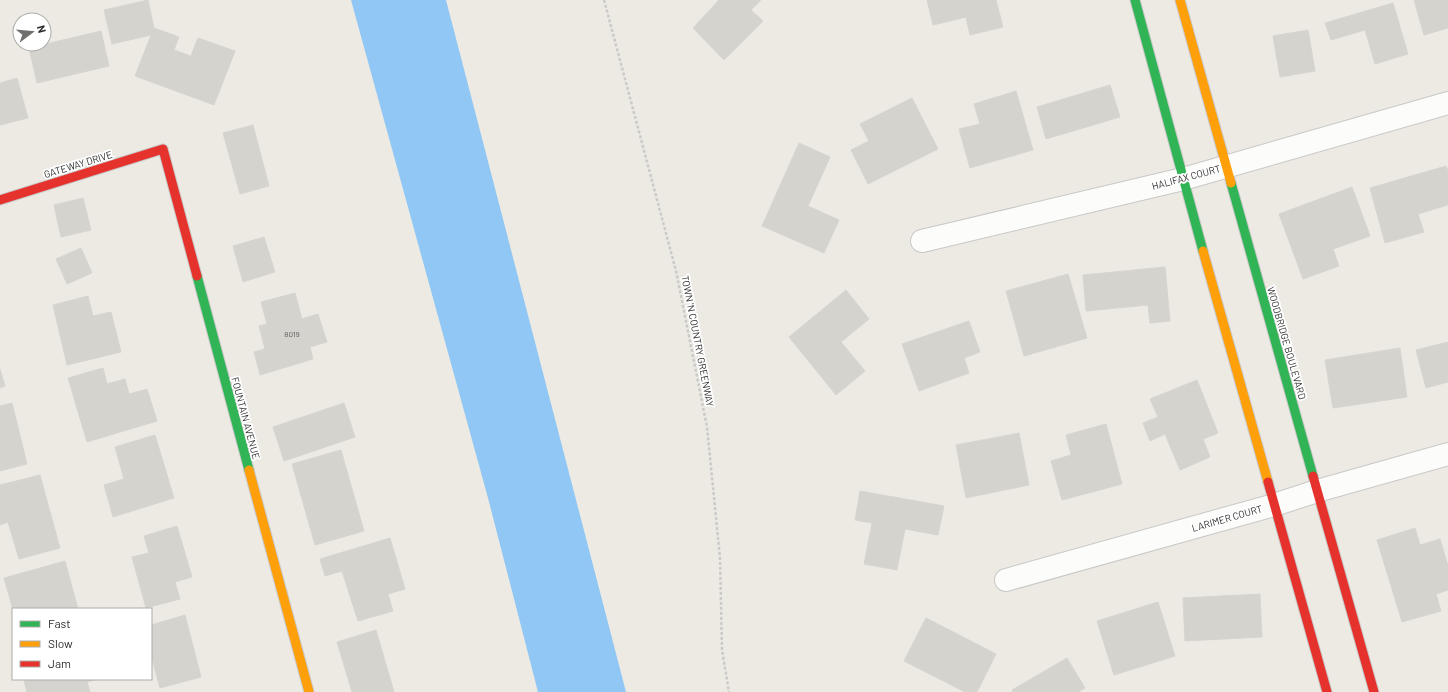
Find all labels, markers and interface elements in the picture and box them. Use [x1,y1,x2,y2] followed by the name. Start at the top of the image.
[12,12,52,52] north arrow
[35,24,49,34] text: N
[42,148,114,180] street label: GATEWAY DRIVE
[1150,162,1222,192] street label: HALIFAX COURT
[679,274,717,408] street label: TOWN 'N COUNTRY GREENWAY
[1265,285,1309,401] street label: WOODBRIDGE BOULEVARD
[284,329,300,339] house number: 8019
[229,376,263,460] street label: FOUNTAIN AVENUE
[1190,502,1264,534] street label: LARIMER COURT
[12,608,152,680] legend
[48,616,71,630] text: Fast
[48,636,73,650] text: Slow
[48,656,71,670] text: Jam

